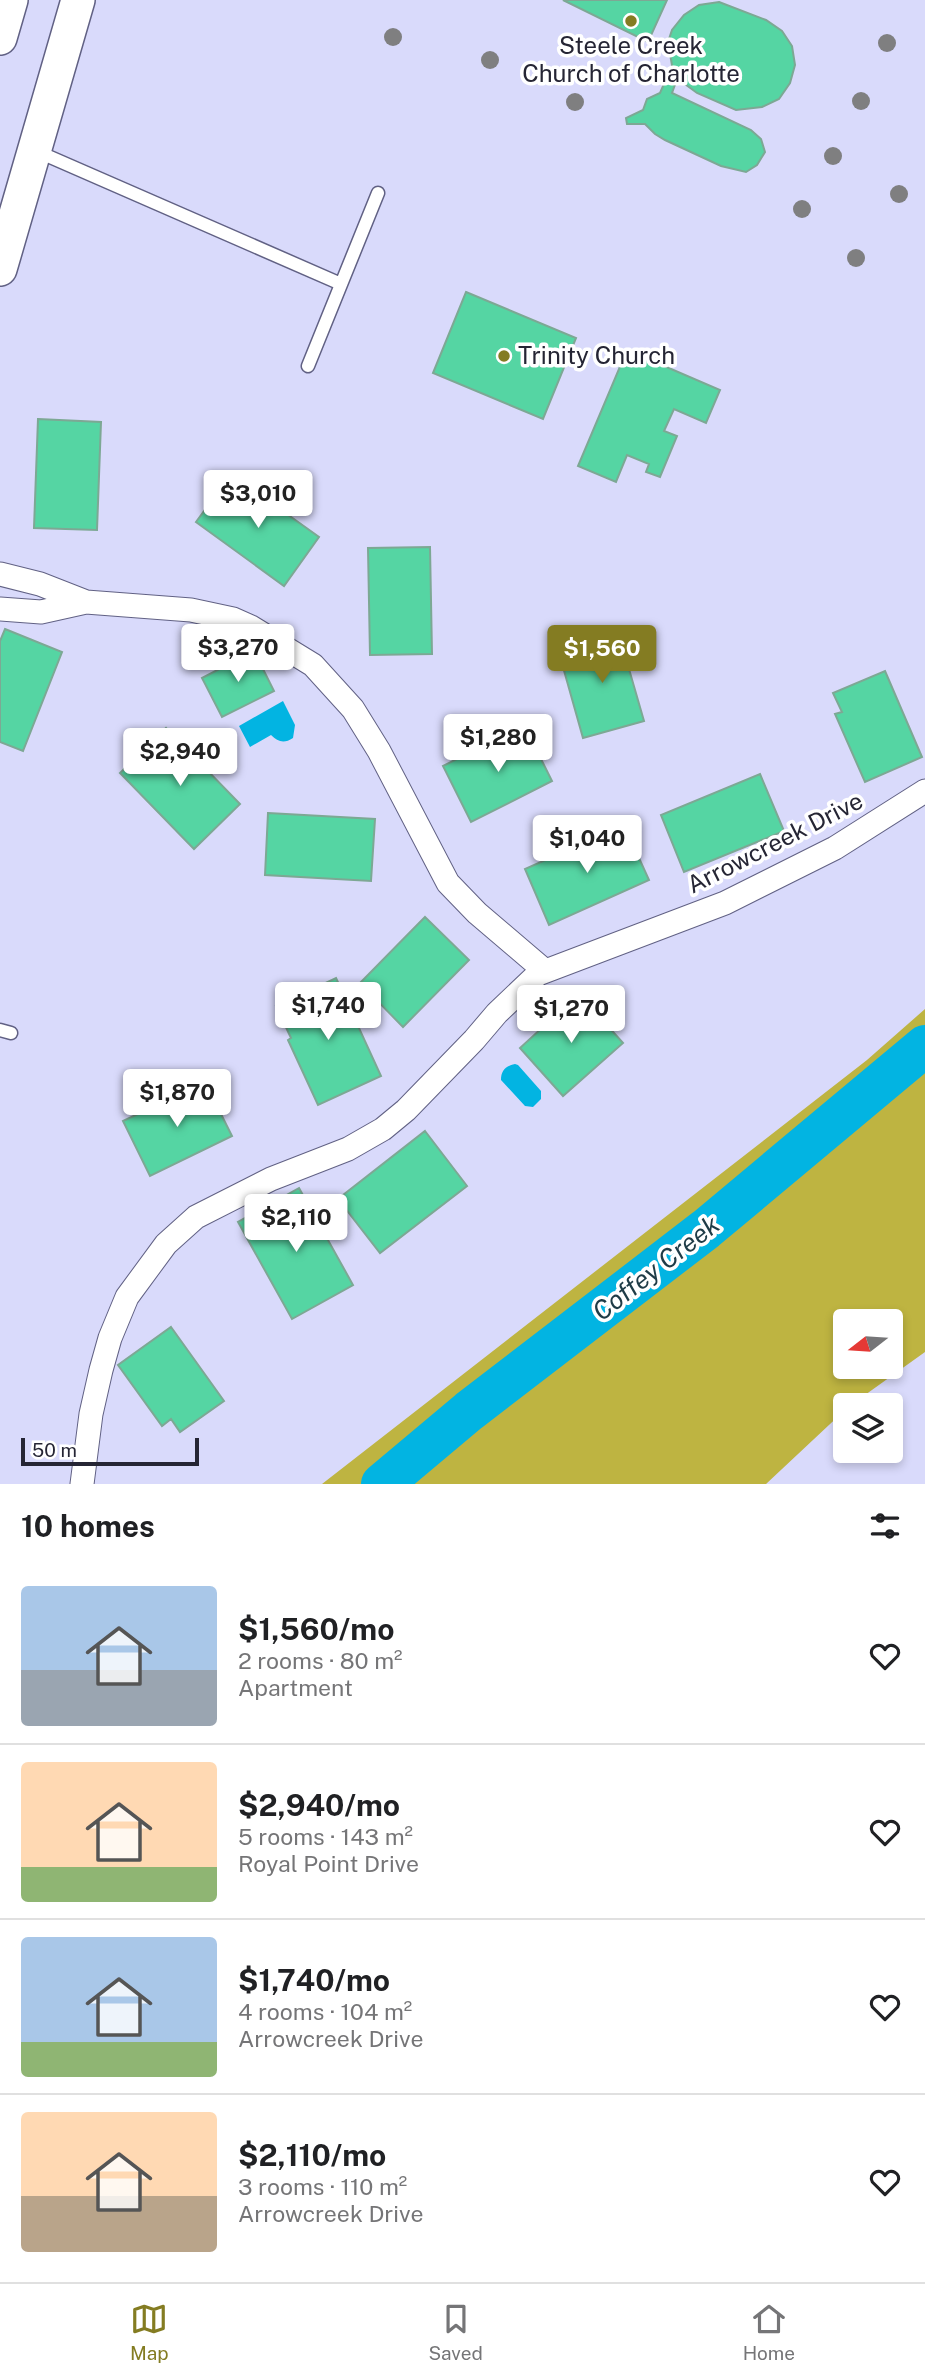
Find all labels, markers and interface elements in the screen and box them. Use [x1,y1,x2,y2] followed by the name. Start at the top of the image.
[623,13,639,29] marker: Steele Creek Church of Charlotte
[522,31,740,87] place label: Steele Creek Church of Charlotte
[518,341,675,369] place label: Trinity Church
[496,348,512,364] marker: Trinity Church
[201,470,315,530] pin: $3,010
[220,479,296,506] text: $3,010
[181,624,295,684] pin: $3,270
[545,626,659,685] pin: $1,560
[197,633,279,660] text: $3,270
[563,634,641,661] text: $1,560
[441,714,555,774] pin: $1,280
[459,723,537,750] text: $1,280
[123,728,237,788] pin: $2,940
[139,737,221,764] text: $2,940
[682,786,867,899] street label: Arrowcreek Drive
[530,816,644,875] pin: $1,040
[549,824,625,851] text: $1,040
[271,982,385,1042] pin: $1,740
[514,986,628,1045] pin: $1,270
[291,991,365,1018] text: $1,740
[533,994,609,1021] text: $1,270
[120,1070,234,1129] pin: $1,870
[139,1078,215,1105] text: $1,870
[239,1194,353,1254] pin: $2,110
[260,1203,332,1230] text: $2,110
[586,1208,725,1327] water label: Coffey Creek
[833,1309,903,1379] north arrow
[833,1309,903,1463] map controls
[833,1393,903,1463] button: layers
[21,1435,200,1467] scale bar
[32,1439,77,1461] text: 50 m
[866,1507,904,1545] icon: filters
[21,1508,155,1544] text: 10 homes
[238,1611,394,1647] text: $1,560/mo
[77,1614,161,1698] icon: home
[866,1637,904,1675] icon: heart
[238,1647,403,1674] text: 2 rooms · 80 m²
[238,1674,353,1701] text: Apartment
[238,1787,400,1823] text: $2,940/mo
[77,1790,161,1874] icon: home
[866,1813,904,1851] icon: heart
[238,1823,413,1850] text: 5 rooms · 143 m²
[238,1850,419,1877] text: Royal Point Drive
[238,1962,390,1998] text: $1,740/mo
[77,1965,161,2049] icon: home
[866,1988,904,2026] icon: heart
[238,1998,412,2025] text: 4 rooms · 104 m²
[238,2025,423,2052] text: Arrowcreek Drive
[238,2137,386,2173] text: $2,110/mo
[77,2140,161,2224] icon: home
[866,2163,904,2201] icon: heart
[238,2173,407,2200] text: 3 rooms · 110 m²
[238,2200,423,2227] text: Arrowcreek Drive
[130,2300,169,2364] tab: Map
[428,2300,483,2364] tab: Saved
[743,2300,795,2364] tab: Home

